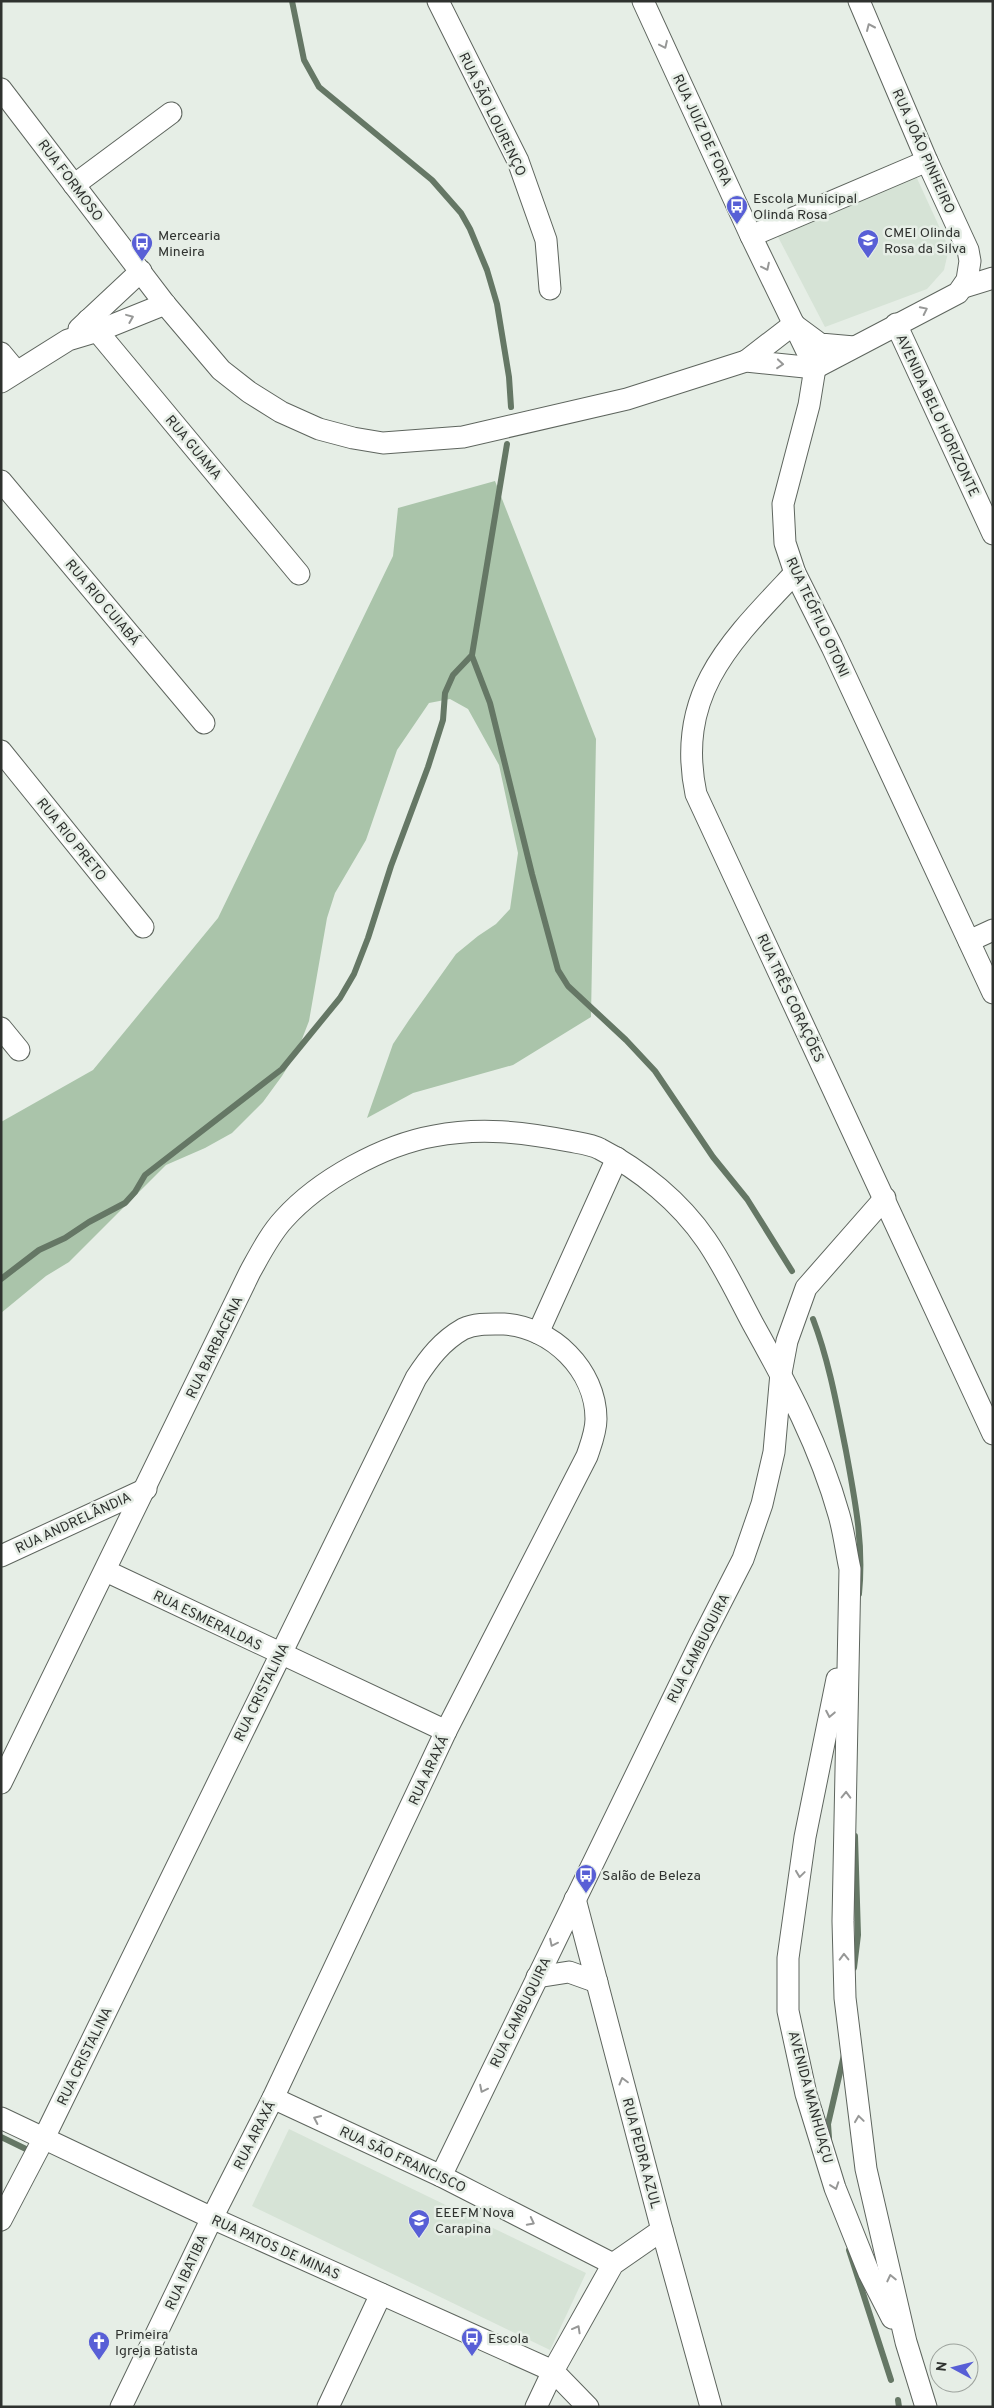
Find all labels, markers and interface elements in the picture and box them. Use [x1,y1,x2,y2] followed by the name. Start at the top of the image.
[866,23,877,32] one-way arrow
[657,40,667,49] one-way arrow
[454,50,529,179] street label: RUA SÃO LOURENÇO
[668,72,735,189] street label: RUA JUIZ DE FORA
[887,87,958,217] street label: RUA JOÃO PINHEIRO
[34,137,106,225] street label: RUA FORMOSO
[753,191,857,224] place label: Escola Municipal Olinda Rosa
[725,194,749,225] bus stop icon: Escola Municipal Olinda Rosa
[884,225,966,258] place label: CMEI Olinda Rosa da Silva
[158,228,220,261] place label: Mercearia Mineira
[856,228,880,259] school or university icon: CMEI Olinda Rosa da Silva
[130,231,154,262] bus stop icon: Mercearia Mineira
[760,262,770,271] one-way arrow
[919,306,928,316] one-way arrow
[125,314,134,324] one-way arrow
[891,332,982,500] street label: AVENIDA BELO HORIZONTE
[777,359,785,370] one-way arrow
[161,412,225,484] street label: RUA GUAMA
[781,555,853,680] street label: RUA TEÓFILO OTONI
[61,556,144,649] street label: RUA RIO CUIABÁ
[32,795,109,885] street label: RUA RIO PRETO
[752,931,828,1066] street label: RUA TRÊS CORAÇÕES
[183,1294,247,1402] street label: RUA BARBACENA
[13,1488,134,1558] street label: RUA ANDRELÂNDIA
[150,1588,265,1655] street label: RUA ESMERALDAS
[664,1591,734,1706] street label: RUA CAMBUQUIRA
[231,1641,294,1745] street label: RUA CRISTALINA
[826,1709,836,1718] one-way arrow
[405,1733,453,1808] street label: RUA ARAXÁ
[841,1790,851,1798] one-way arrow
[574,1863,598,1894] bus stop icon: Salão de Beleza
[602,1868,701,1885] place label: Salão de Beleza
[795,1870,806,1878] one-way arrow
[549,1938,560,1947] one-way arrow
[839,1953,849,1960] one-way arrow
[487,1955,555,2071] street label: RUA CAMBUQUIRA
[54,2005,117,2109] street label: RUA CRISTALINA
[784,2029,835,2166] street label: AVENIDA MANHUAÇU
[618,2077,629,2086] one-way arrow
[479,2084,489,2093] one-way arrow
[618,2096,664,2211] street label: RUA PEDRA AZUL
[230,2098,280,2173] street label: RUA ARAXÁ
[313,2114,322,2125] one-way arrow
[854,2114,865,2122] one-way arrow
[336,2124,468,2197] street label: RUA SÃO FRANCISCO
[829,2182,839,2190] one-way arrow
[435,2205,514,2238] place label: EEEFM Nova Carapina
[407,2208,431,2239] school or university icon: EEEFM Nova Carapina
[209,2212,342,2284] street label: RUA PATOS DE MINAS
[526,2216,535,2226] one-way arrow
[162,2232,212,2313] street label: RUA IBATIBA
[886,2273,897,2282] one-way arrow
[570,2325,580,2334] one-way arrow
[460,2326,484,2357] bus stop icon: Escola
[115,2327,198,2360] place label: Primeira Igreja Batista
[87,2330,111,2361] church icon: Primeira Igreja Batista
[488,2331,529,2348] place label: Escola
[929,2343,979,2393] north arrow
[934,2361,952,2373] text: N

